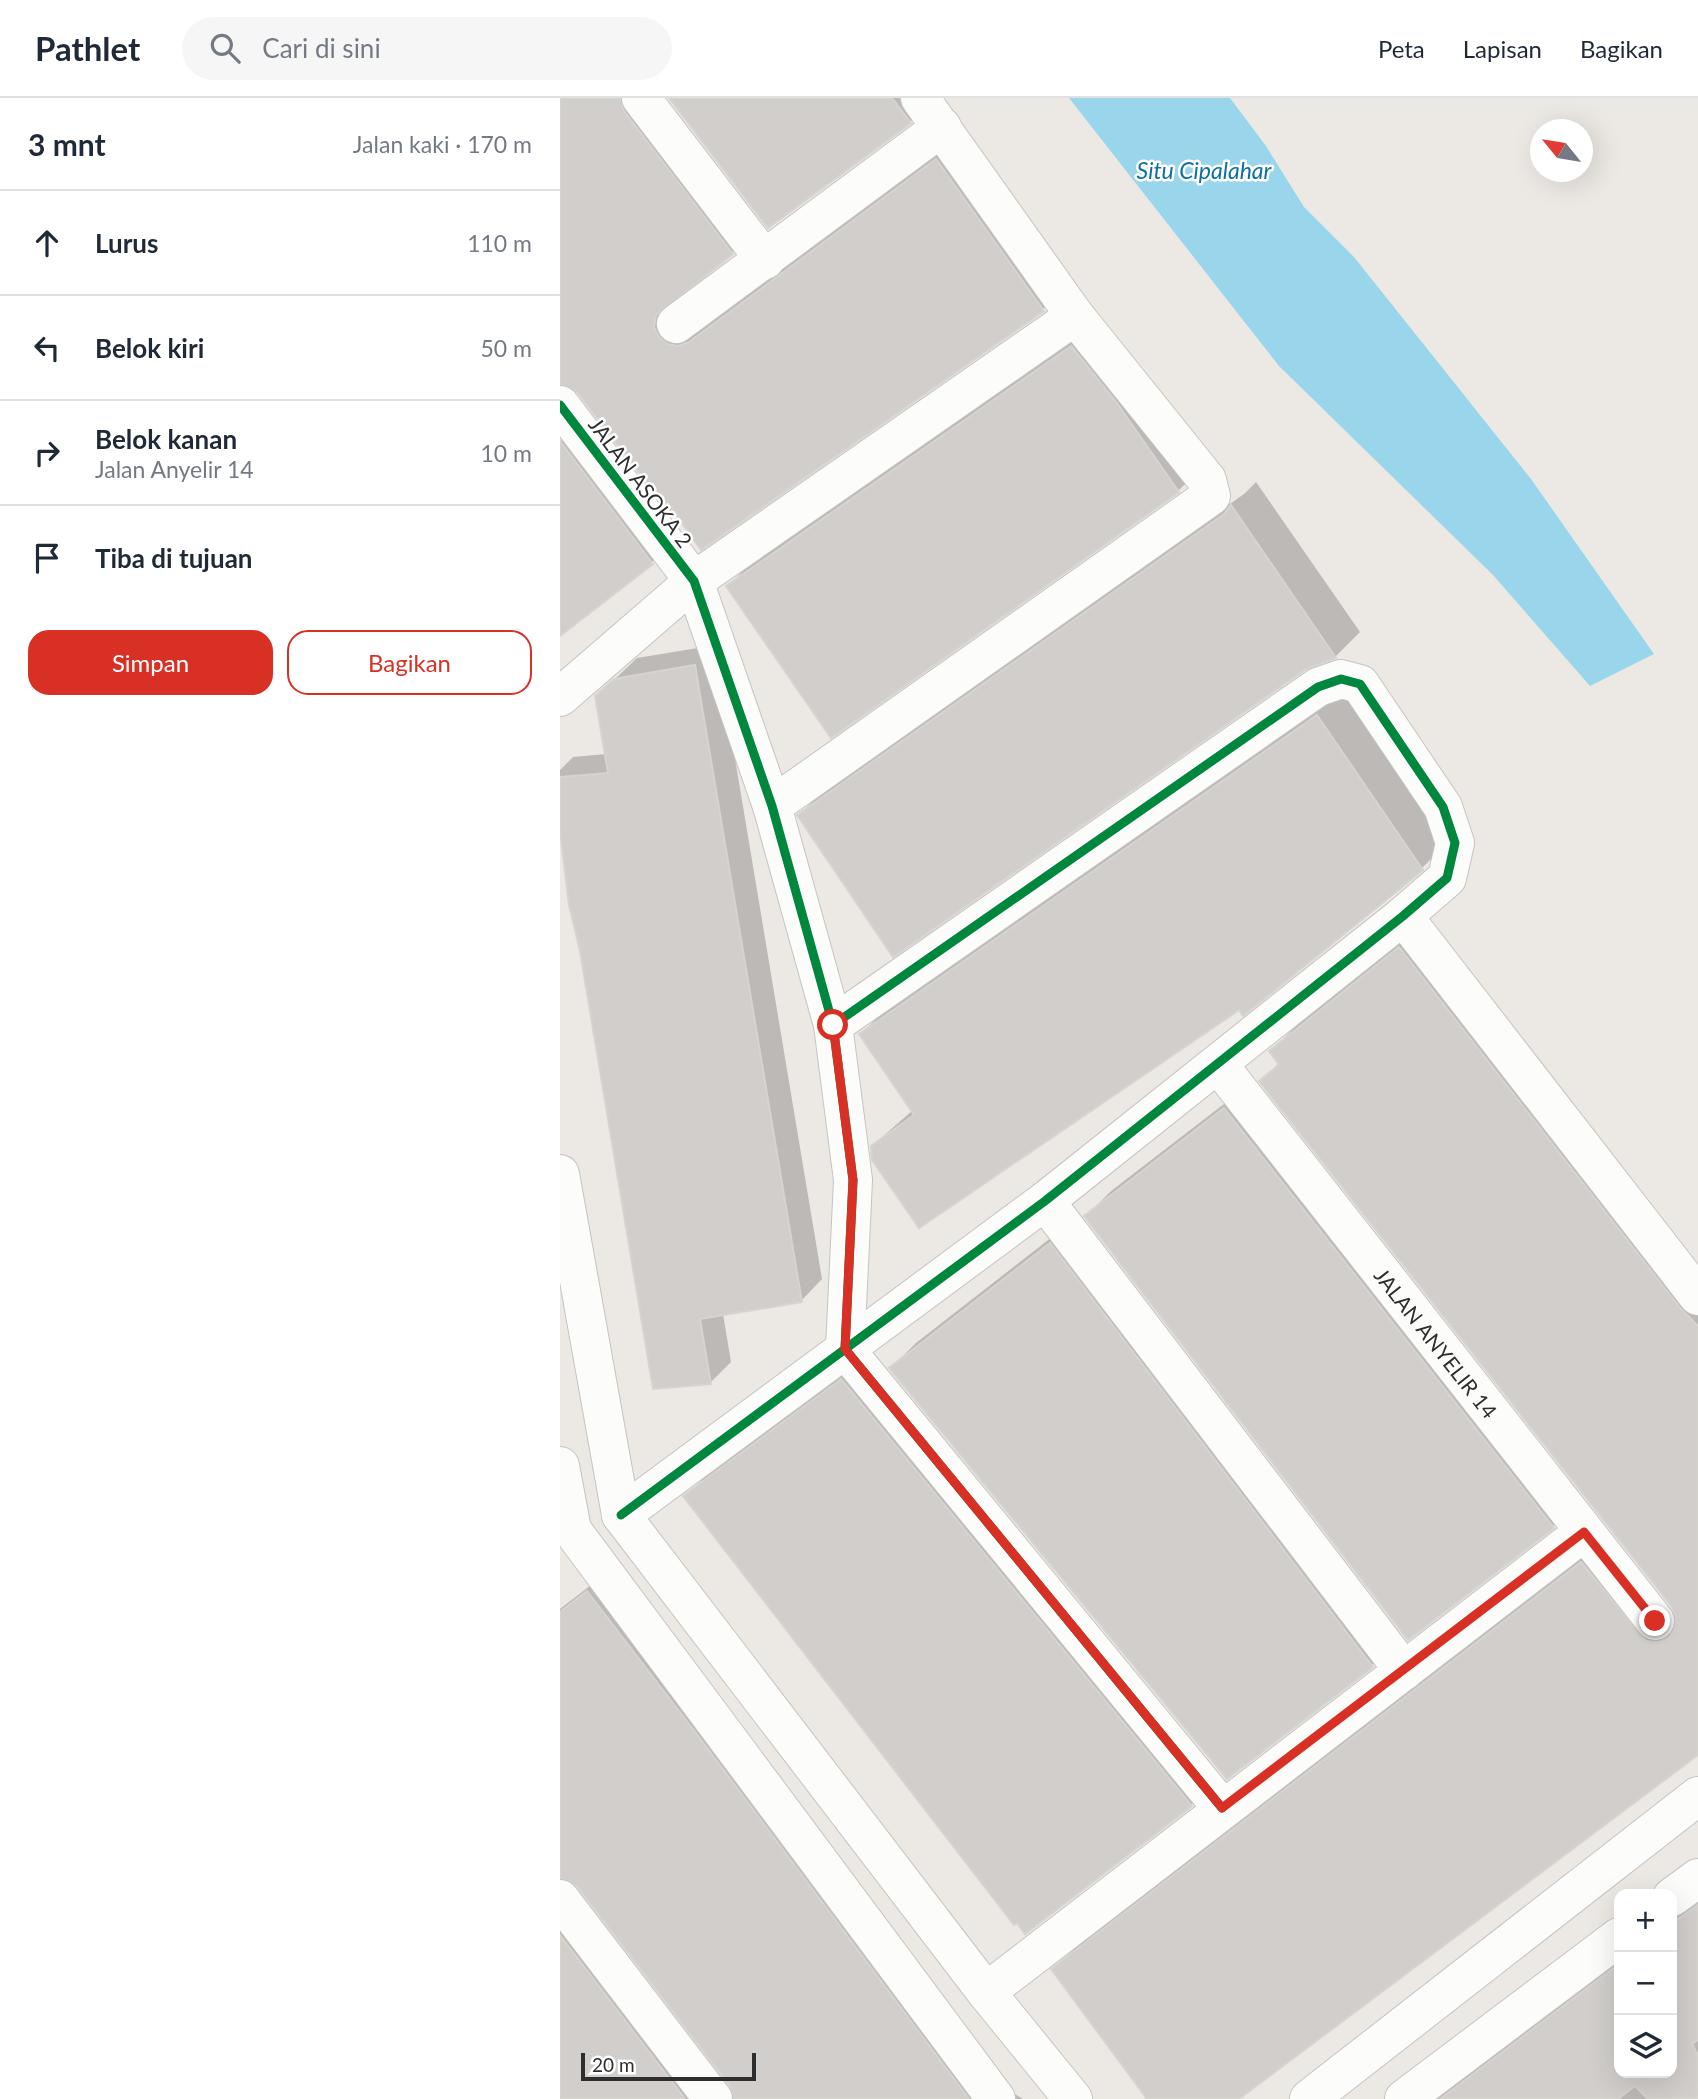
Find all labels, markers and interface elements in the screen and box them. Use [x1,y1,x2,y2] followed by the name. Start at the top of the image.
[182,17,672,80] search box
[35,28,140,68] text: Pathlet
[206,29,244,67] icon: search
[262,32,381,64] text: Cari di sini
[1378,34,1425,63] text: Peta
[1463,34,1542,63] text: Lapisan
[1580,34,1663,63] text: Bagikan
[1530,119,1593,182] north arrow
[28,126,106,162] text: 3 mnt
[353,130,532,158] text: Jalan kaki · 170 m
[1137,156,1273,184] water label: Situ Cipalahar
[28,224,66,262] icon: ahead
[95,227,158,259] text: Lurus
[467,229,532,257] text: 110 m
[28,329,66,367] icon: left
[95,332,204,364] text: Belok kiri
[481,334,532,362] text: 50 m
[584,412,698,552] street label: JALAN ASOKA 2
[95,423,237,455] text: Belok kanan
[28,434,66,472] icon: right
[481,439,532,467] text: 10 m
[95,455,254,483] text: Jalan Anyelir 14
[28,539,66,577] icon: arrive
[95,542,253,574] text: Tiba di tujuan
[28,630,273,695] button: Simpan
[287,630,532,695] button: Bagikan
[817,1009,848,1040] route start
[1370,1262,1503,1423] street label: JALAN ANYELIR 14
[1639,1605,1670,1636] route end
[1614,1889,1677,2078] map controls
[1614,1889,1677,1952] button: +
[1614,1952,1677,2015] button: −
[1614,2015,1677,2078] button: layers
[581,2050,756,2082] scale bar
[592,2053,635,2076] text: 20 m

